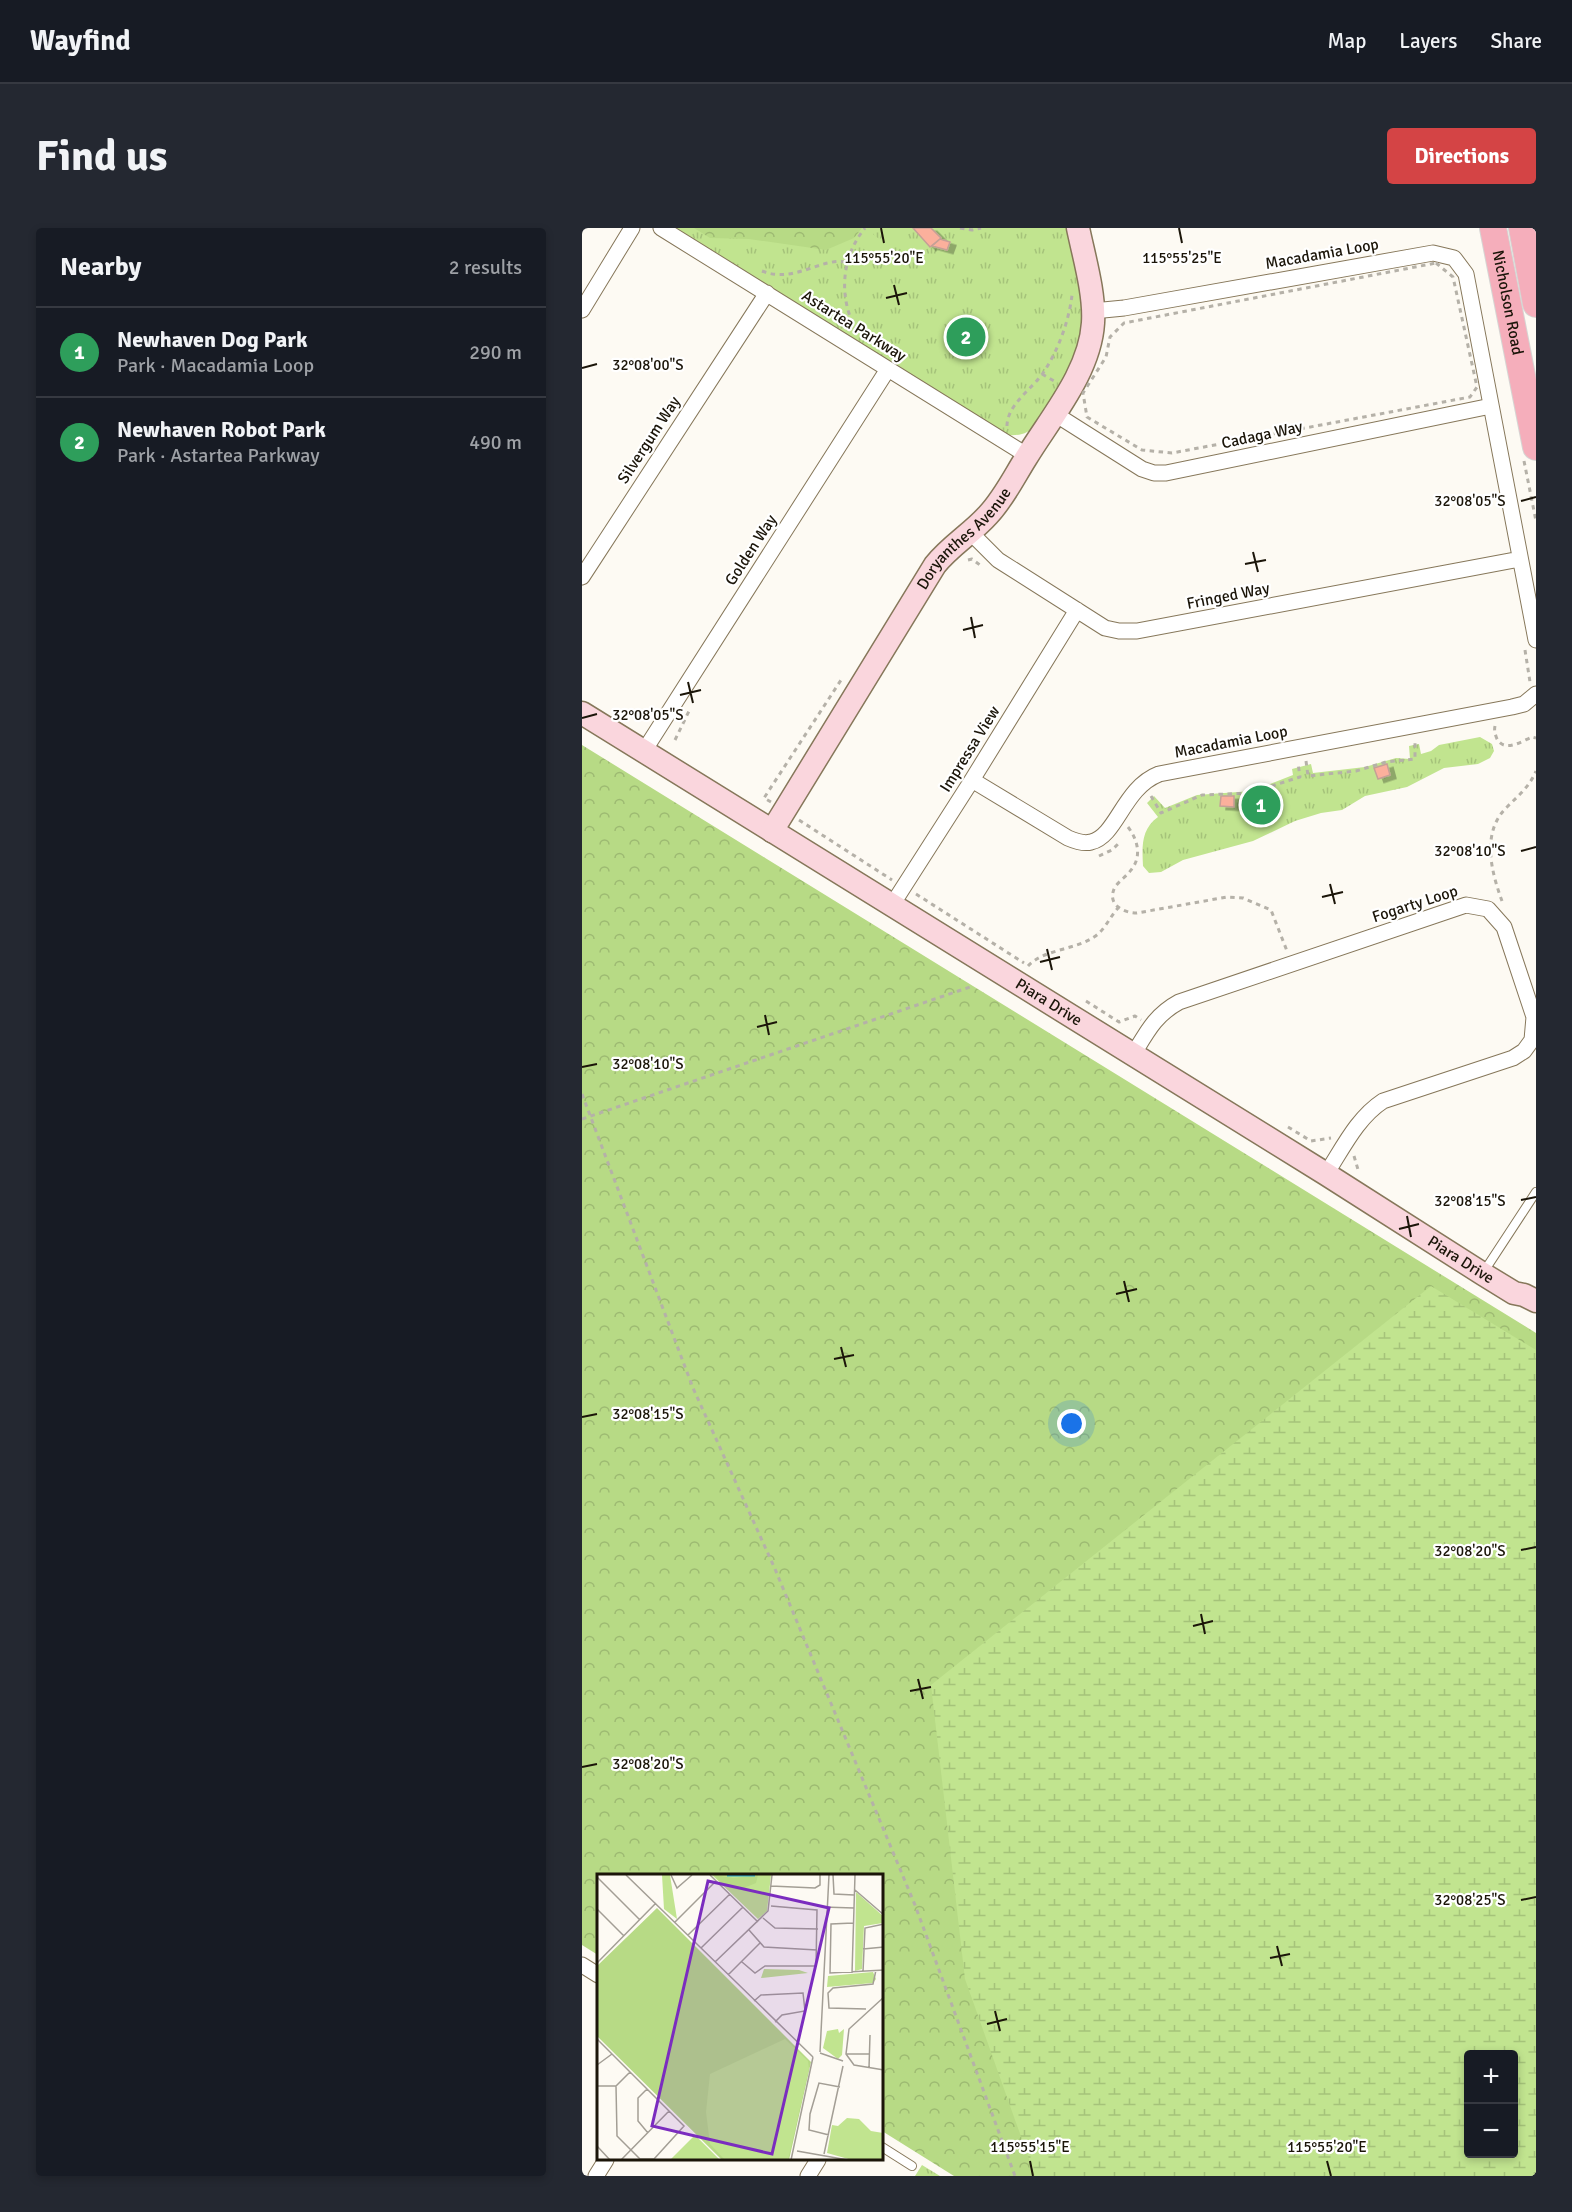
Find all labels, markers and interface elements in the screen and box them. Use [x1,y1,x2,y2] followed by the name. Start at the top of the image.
[30,24,131,58] text: Wayfind
[1328,28,1366,54] text: Map
[1399,28,1457,54] text: Layers
[1490,28,1542,54] text: Share
[1387,128,1536,184] button: Directions
[36,131,167,182] text: Find us
[1264,234,1380,274] street label: Macadamia Loop
[1488,248,1528,357] street label: Nicholson Road
[844,249,924,267] text: 115°55'20"E
[1142,249,1222,267] text: 115°55'25"E
[60,251,141,283] text: Nearby
[449,255,522,280] text: 2 results
[798,286,910,366] street label: Astartea Parkway
[946,314,986,360] pin: 2
[117,326,308,353] text: Newhaven Dog Park
[74,340,85,365] text: 1
[469,340,522,365] text: 290 m
[117,353,314,378] text: Park · Macadamia Loop
[612,356,684,374] text: 32°08'00"S
[613,392,685,488] street label: Silvergum Way
[117,416,326,443] text: Newhaven Robot Park
[1220,417,1305,453] street label: Cadaga Way
[74,430,85,455] text: 2
[469,430,522,455] text: 490 m
[117,443,320,468] text: Park · Astartea Parkway
[912,484,1016,593] street label: Doryanthes Avenue
[1434,492,1506,510] text: 32°08'05"S
[721,510,782,589] street label: Golden Way
[1185,578,1272,614] street label: Fringed Way
[936,702,1005,796] street label: Impressa View
[612,706,684,724] text: 32°08'05"S
[1173,721,1289,763] street label: Macadamia Loop
[1242,782,1280,828] pin: 1
[1434,842,1506,860] text: 32°08'10"S
[1370,881,1460,927] street label: Fogarty Loop
[1012,974,1086,1030] street label: Piara Drive
[612,1055,684,1073] text: 32°08'10"S
[1434,1192,1506,1210] text: 32°08'15"S
[1424,1231,1498,1288] street label: Piara Drive
[612,1405,684,1423] text: 32°08'15"S
[1057,1409,1086,1438] your location
[1434,1542,1506,1560] text: 32°08'20"S
[612,1755,684,1773] text: 32°08'20"S
[597,1874,884,2161] inset map
[1434,1891,1506,1909] text: 32°08'25"S
[1464,2050,1518,2158] map controls
[1464,2050,1518,2104] button: +
[1464,2104,1518,2158] button: −
[990,2138,1070,2156] text: 115°55'15"E
[1287,2138,1367,2156] text: 115°55'20"E

